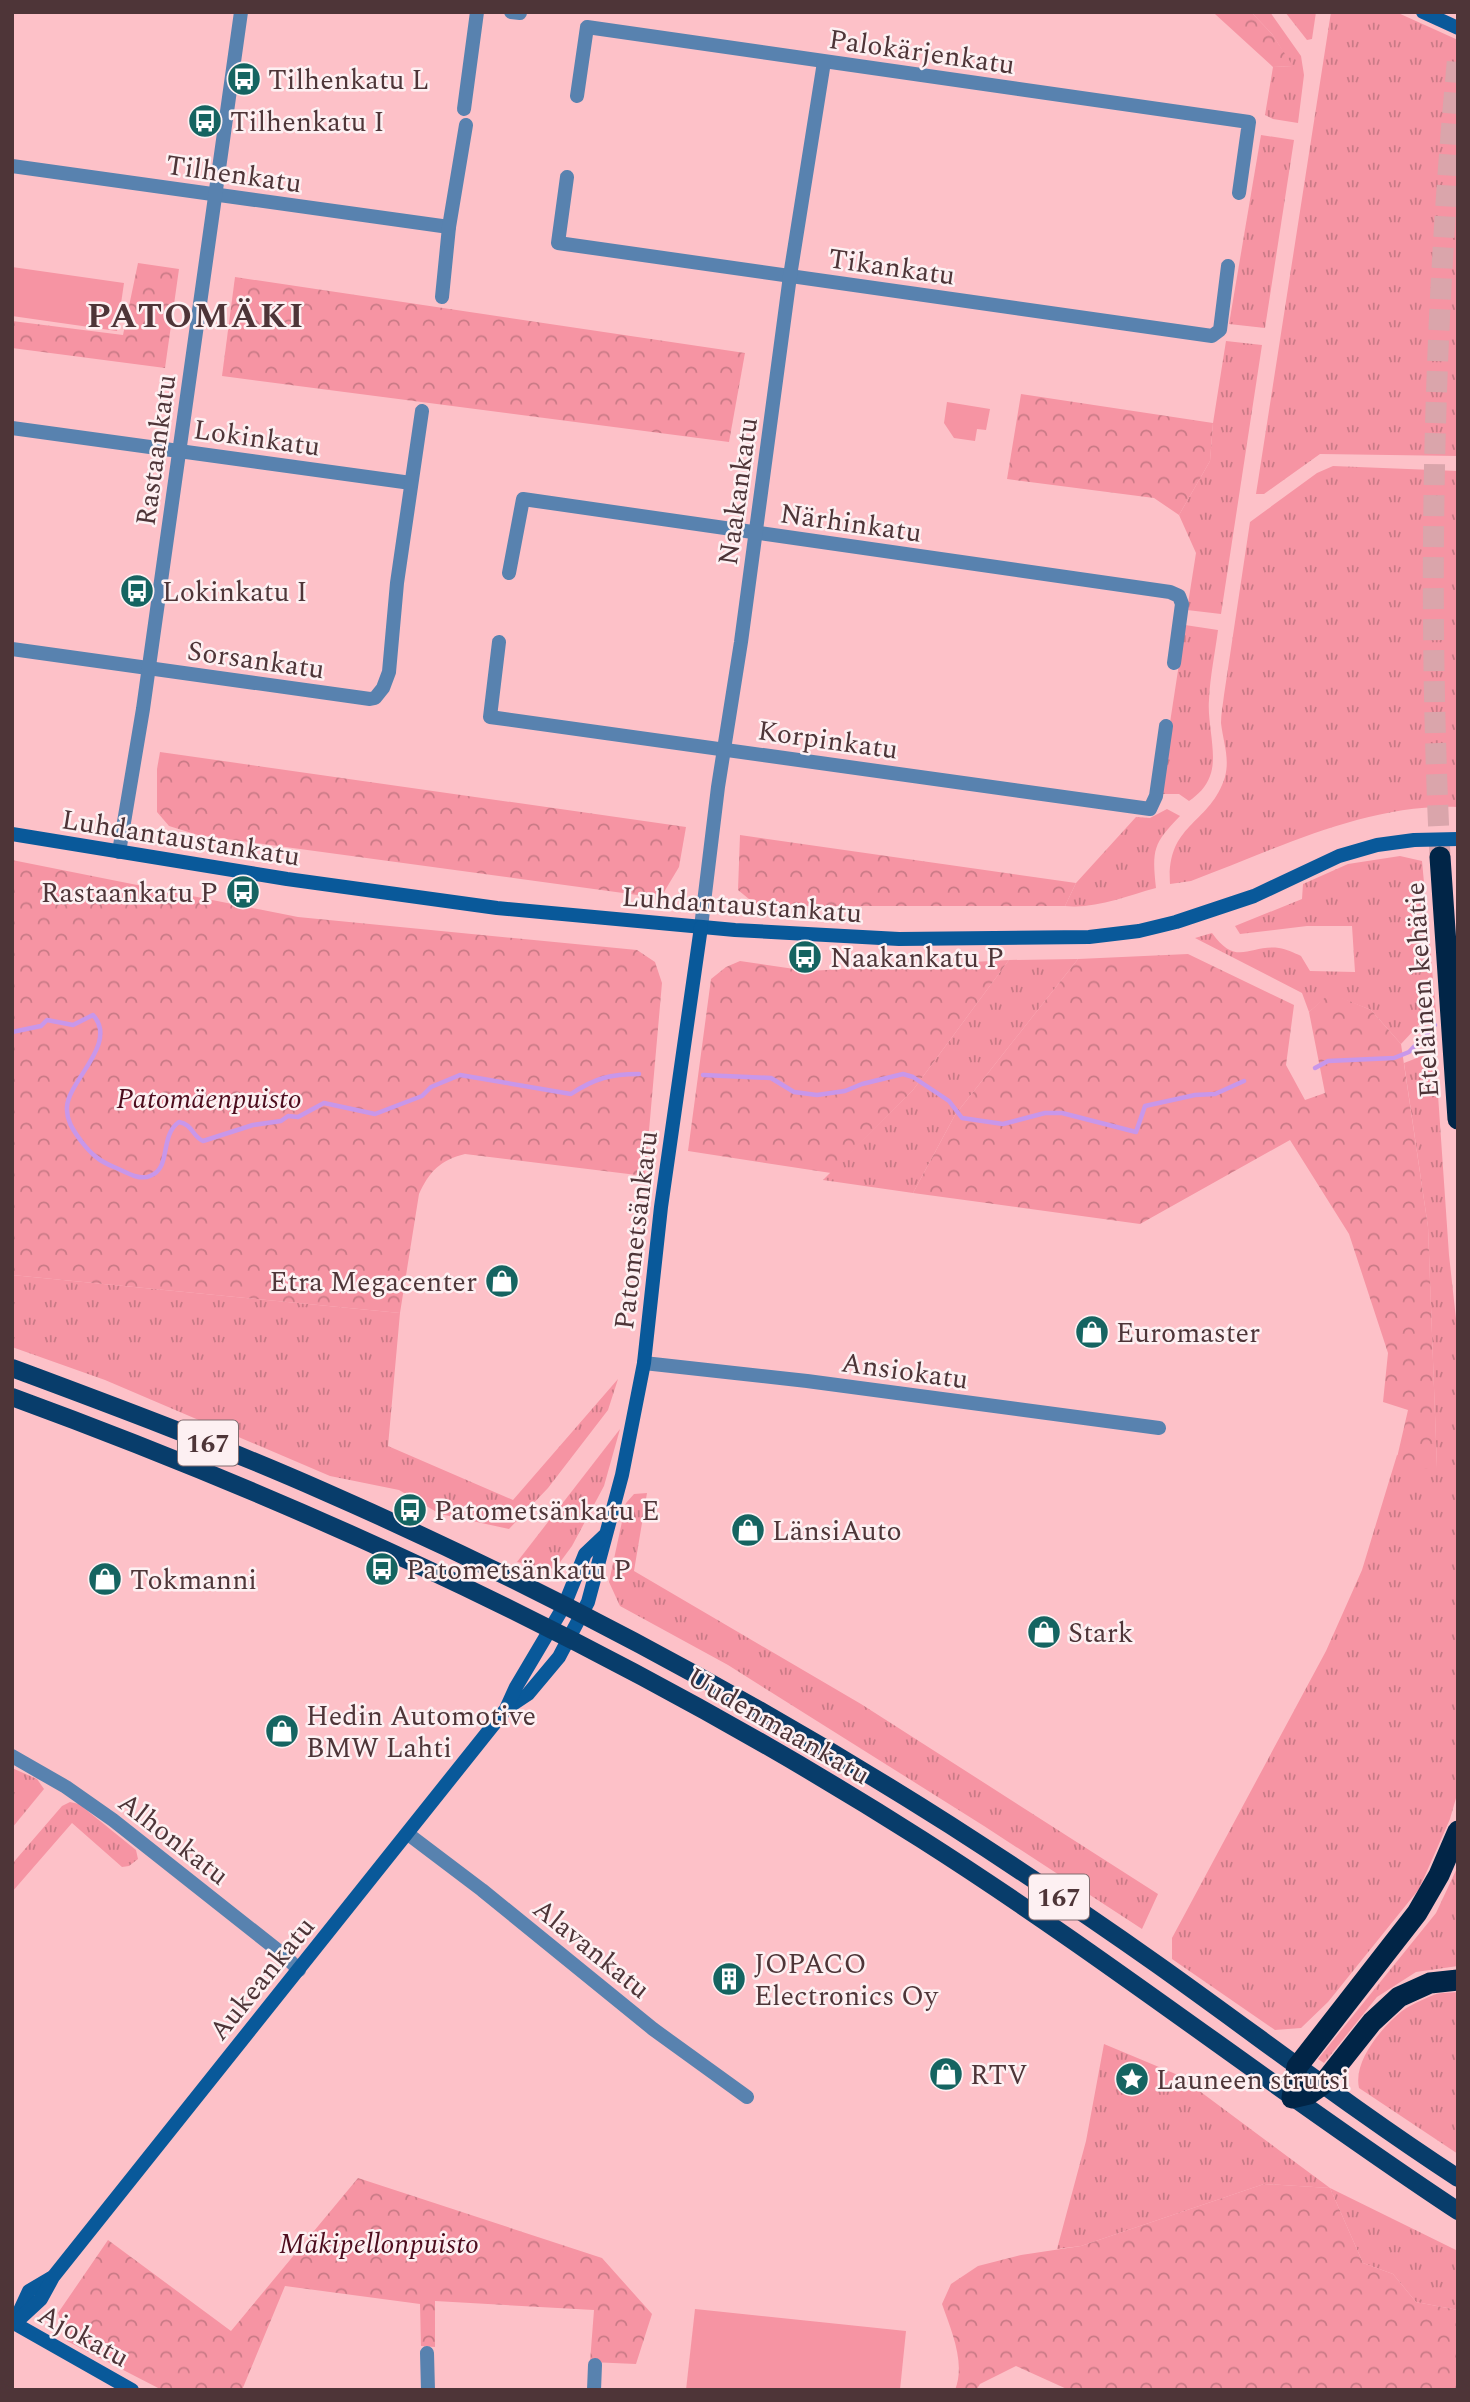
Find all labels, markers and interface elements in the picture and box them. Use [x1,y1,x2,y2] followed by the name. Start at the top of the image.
[826,18,1018,87] street label: Palokärjenkatu
[268,59,429,102] place label: Tilhenkatu L
[225,60,263,98] bus stop icon: Tilhenkatu L
[230,101,384,144] place label: Tilhenkatu I
[186,102,224,140] bus stop icon: Tilhenkatu I
[163,144,304,205] street label: Tilhenkatu
[826,237,958,298] street label: Tikankatu
[87,290,305,343] district label: PATOMÄKI
[125,372,188,529] street label: Rastaankatu
[191,408,323,469] street label: Lokinkatu
[707,414,770,568] street label: Naakankatu
[777,492,924,555] street label: Närhinkatu
[162,571,307,614] place label: Lokinkatu I
[118,572,156,610] bus stop icon: Lokinkatu I
[184,630,327,691] street label: Sorsankatu
[755,709,901,772] street label: Korpinkatu
[58,798,303,879] street label: Luhdantaustankatu
[41,872,218,915] place label: Rastaankatu P
[224,873,262,911] bus stop icon: Rastaankatu P
[620,876,864,935] street label: Luhdantaustankatu
[1394,881,1451,1099] street label: Eteläinen kehätie
[830,937,1004,980] place label: Naakankatu P
[786,938,824,976] bus stop icon: Naakankatu P
[116,1078,302,1121] park label: Patomäenpuisto
[603,1128,670,1332] street label: Patometsänkatu
[270,1261,477,1304] place label: Etra Megacenter
[483,1262,521,1300] shop icon: Etra Megacenter
[1116,1312,1260,1355] place label: Euromaster
[1073,1313,1111,1351] shop icon: Euromaster
[839,1341,971,1402] street label: Ansiokatu
[178,1420,238,1466] road number: 167
[434,1490,659,1533] place label: Patometsänkatu E
[391,1491,429,1529] bus stop icon: Patometsänkatu E
[772,1510,902,1553] place label: LänsiAuto
[729,1511,767,1549] shop icon: LänsiAuto
[406,1549,631,1592] place label: Patometsänkatu P
[363,1550,401,1588] bus stop icon: Patometsänkatu P
[130,1559,257,1602] place label: Tokmanni
[86,1560,124,1598] shop icon: Tokmanni
[1068,1612,1134,1655] place label: Stark
[1025,1613,1063,1651] shop icon: Stark
[678,1656,878,1796] street label: Uudenmaankatu
[306,1695,536,1770] place label: Hedin Automotive BMW Lahti
[263,1712,301,1750] shop icon: Hedin Automotive BMW Lahti
[108,1782,238,1897] street label: Alhonkatu
[1029,1874,1089,1920] road number: 167
[523,1888,659,2010] street label: Alavankatu
[198,1907,326,2051] street label: Aukeankatu
[754,1943,939,2018] place label: JOPACO Electronics Oy
[710,1960,748,1998] building icon: JOPACO Electronics Oy
[970,2054,1028,2097] place label: RTV
[927,2055,965,2093] shop icon: RTV
[1156,2059,1349,2102] place label: Launeen strutsi
[1113,2060,1151,2098] place icon: Launeen strutsi
[279,2223,479,2266] park label: Mäkipellonpuisto
[30,2294,137,2379] street label: Ajokatu

